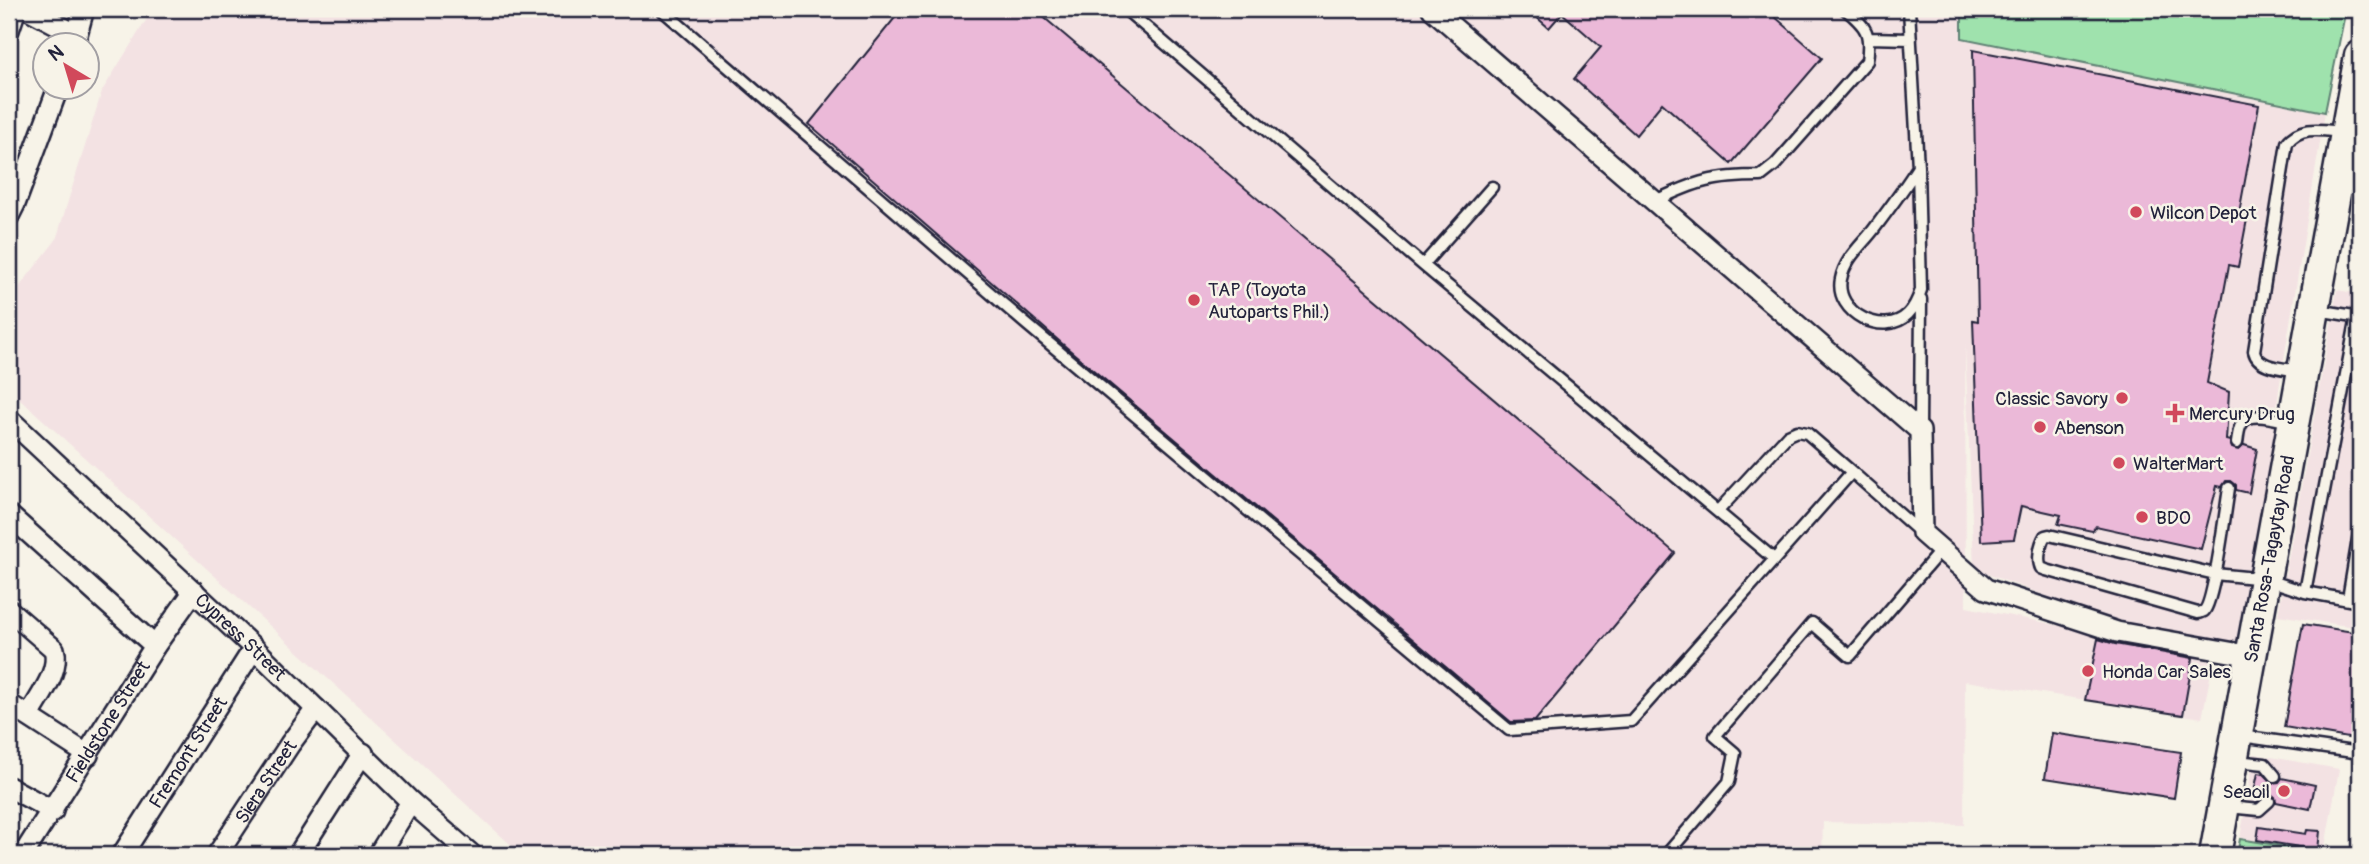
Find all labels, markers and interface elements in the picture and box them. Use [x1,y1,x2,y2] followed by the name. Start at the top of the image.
[32,32,102,102] north arrow
[44,40,69,67] text: N
[2150,201,2257,225] place label: Wilcon Depot
[2128,204,2144,220] marker: Wilcon Depot
[1208,278,1330,324] place label: TAP (Toyota Autoparts Phil.)
[1186,292,1202,308] marker: TAP (Toyota Autoparts Phil.)
[1995,387,2108,411] place label: Classic Savory
[2114,390,2130,406] marker: Classic Savory
[2189,402,2295,426] place label: Mercury Drug
[2167,405,2183,421] marker: Mercury Drug
[2054,416,2124,440] place label: Abenson
[2032,419,2048,435] marker: Abenson
[2133,452,2224,476] place label: WalterMart
[2239,453,2300,665] street label: Santa Rosa-Tagaytay Road
[2111,455,2127,471] marker: WalterMart
[2156,506,2191,530] place label: BDO
[2134,509,2150,525] marker: BDO
[190,588,291,686] street label: Cypress Street
[61,656,156,788] street label: Fieldstone Street
[2102,660,2231,684] place label: Honda Car Sales
[2080,663,2096,679] marker: Honda Car Sales
[144,692,233,813] street label: Fremont Street
[230,735,303,828] street label: Siera Street
[2223,780,2270,804] place label: Seaoil
[2276,783,2292,799] marker: Seaoil

